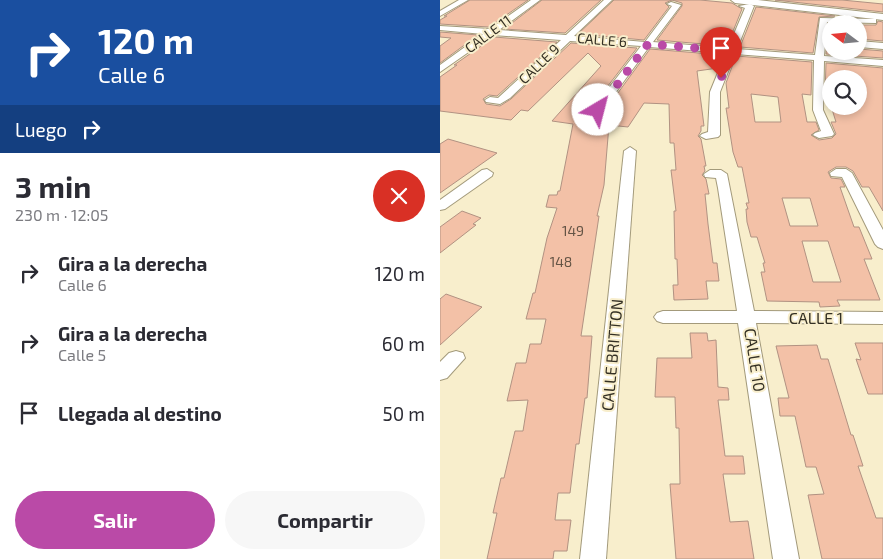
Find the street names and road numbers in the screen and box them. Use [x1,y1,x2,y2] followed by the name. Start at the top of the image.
[461,11,514,56] street label: CALLE 11
[576,29,628,50] street label: CALLE 6
[515,40,563,87] street label: CALLE 9
[597,298,626,412] street label: CALLE BRITTON
[789,308,843,327] street label: CALLE 1
[741,327,770,393] street label: CALLE 10

